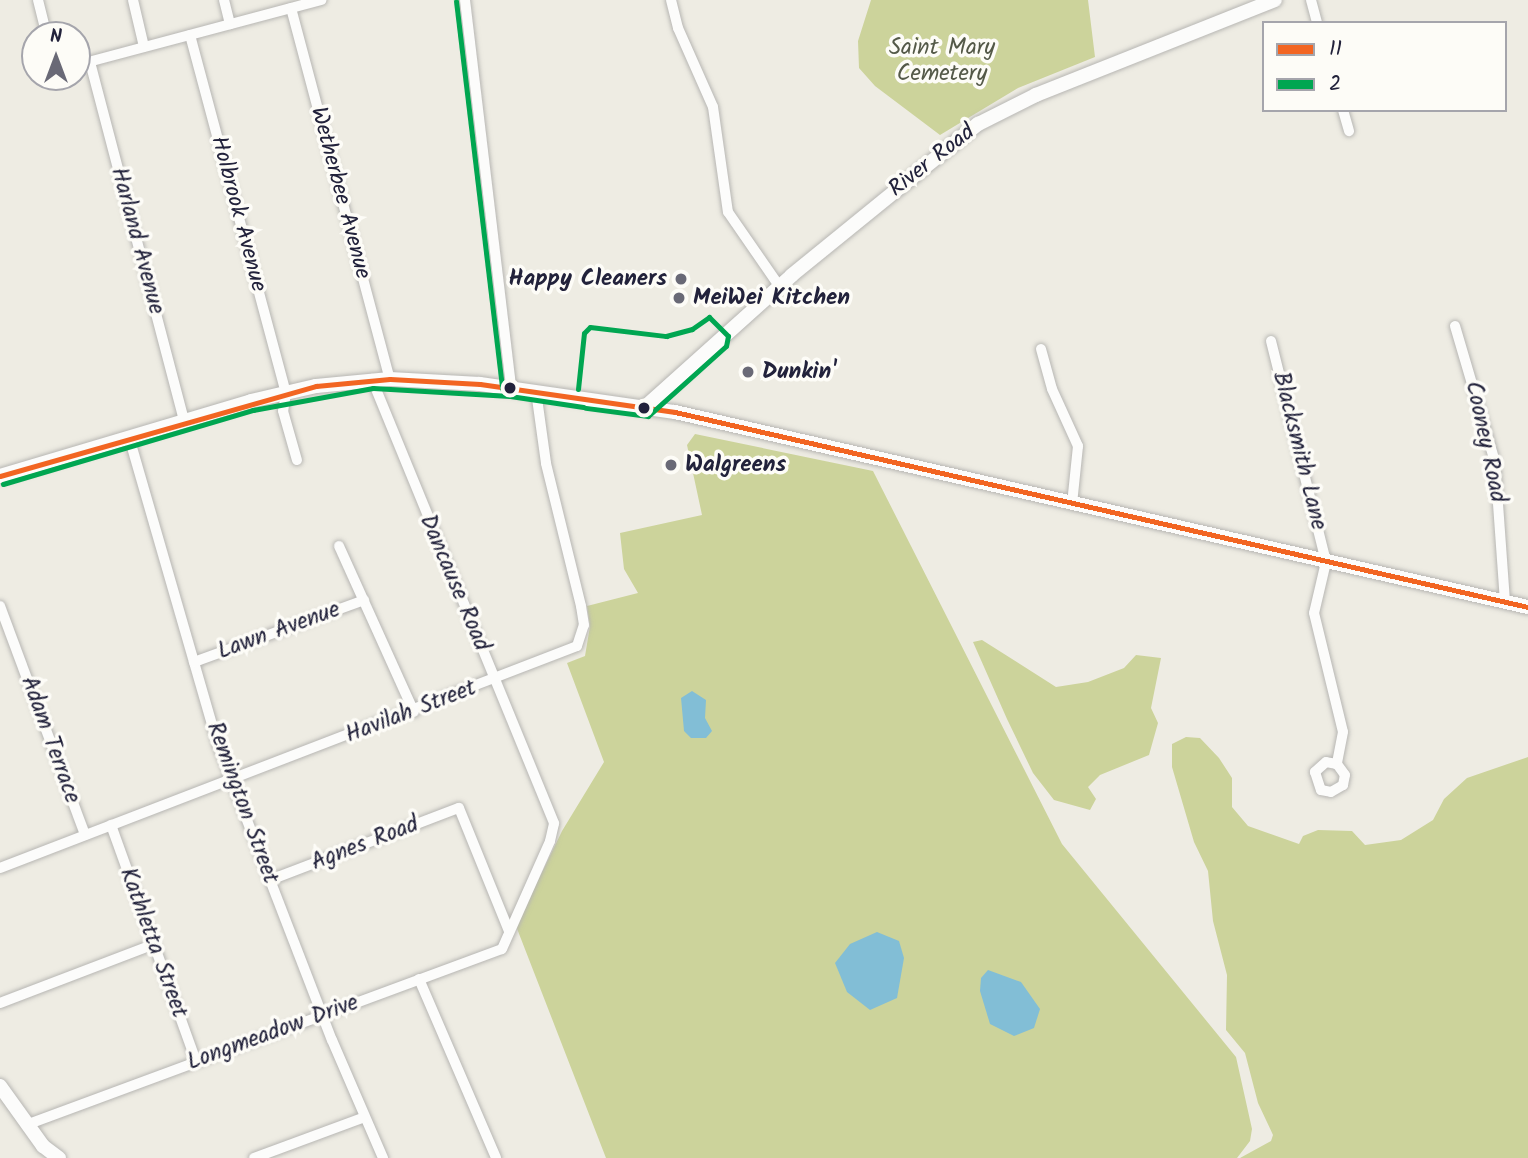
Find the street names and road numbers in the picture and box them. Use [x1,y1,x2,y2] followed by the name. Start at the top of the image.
[304,104,376,282] street label: Wetherbee Avenue
[883,119,981,203] street label: River Road
[204,133,272,295] street label: Holbrook Avenue
[104,165,170,317] street label: Harland Avenue
[1266,369,1332,533] street label: Blacksmith Lane
[1459,379,1511,505] street label: Cooney Road
[413,511,495,655] street label: Dancause Road
[214,596,344,666] street label: Lawn Avenue
[14,673,86,807] street label: Adam Terrace
[342,674,480,750] street label: Havilah Street
[200,718,284,888] street label: Remington Street
[307,811,423,877] street label: Agnes Road
[113,864,193,1022] street label: Kathletta Street
[184,989,362,1077] street label: Longmeadow Drive

